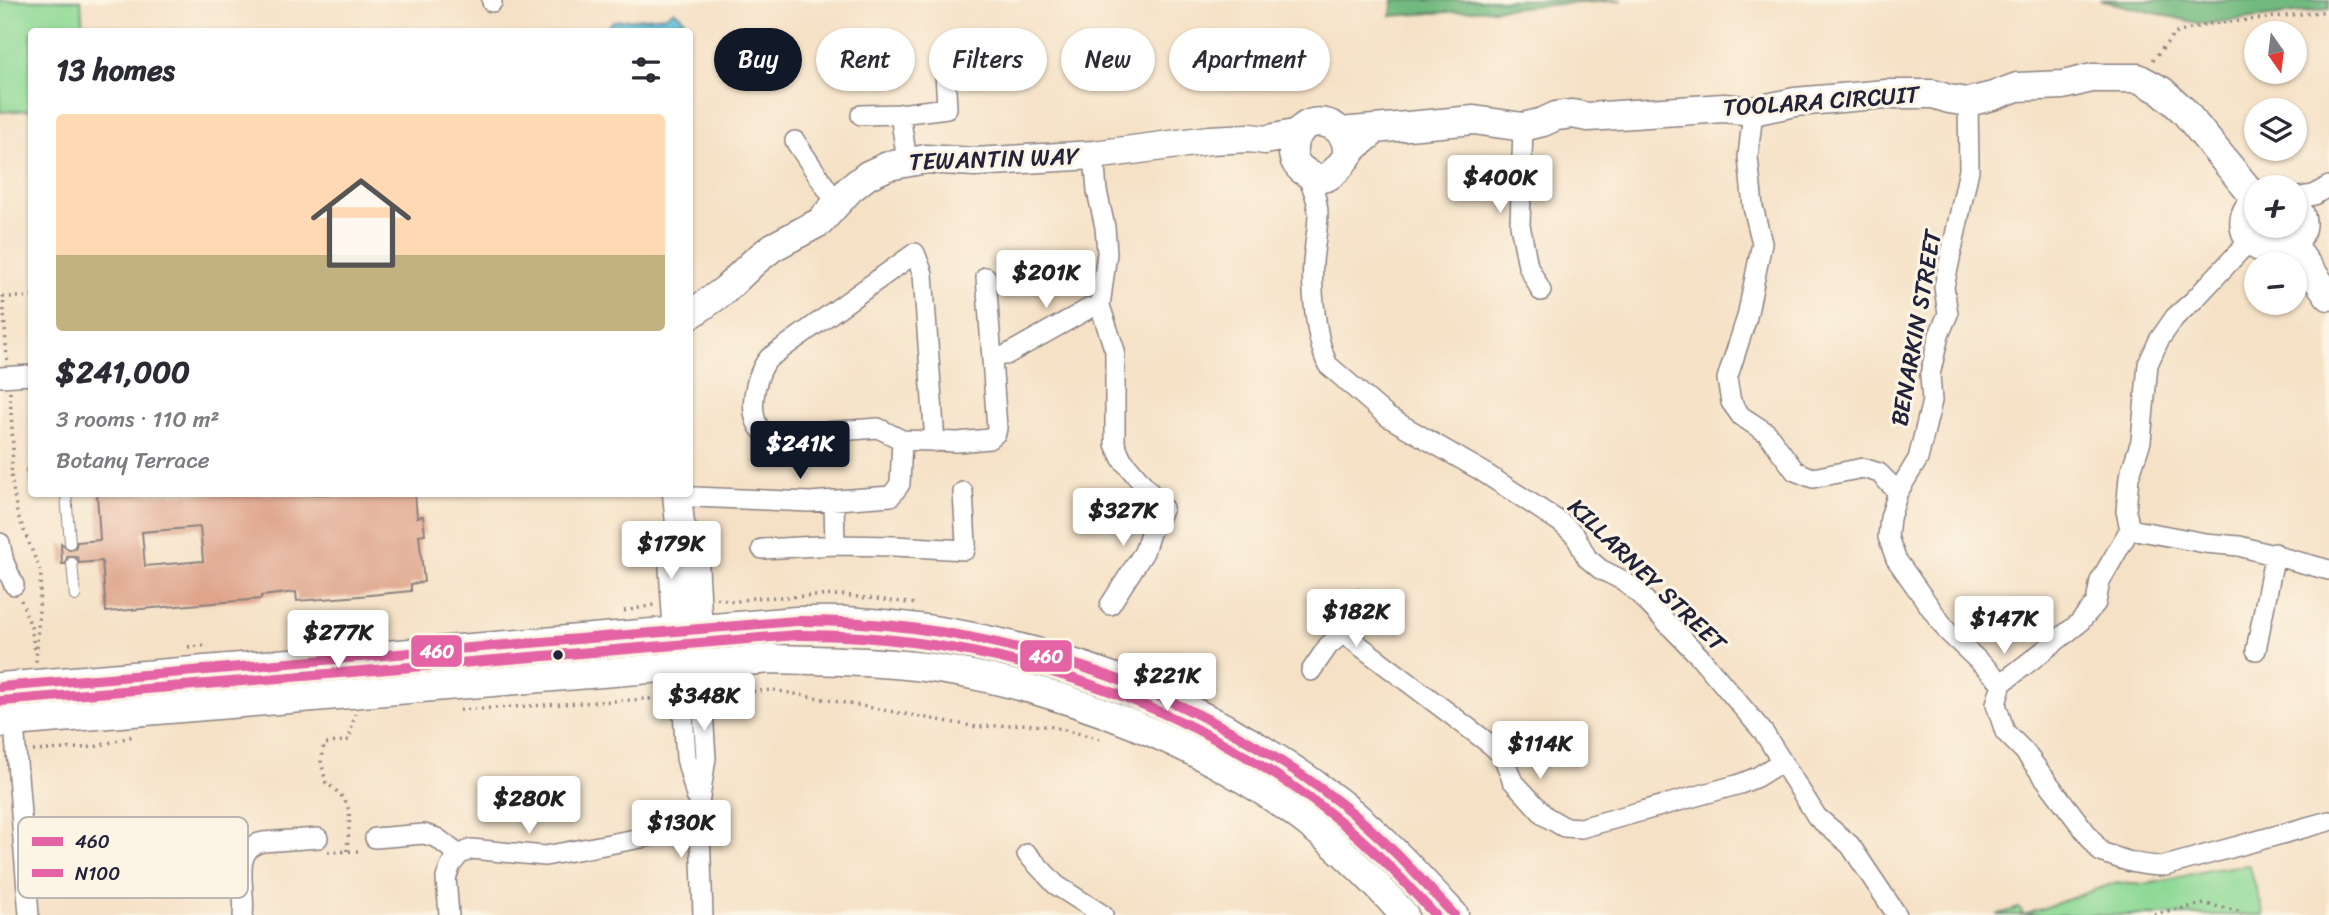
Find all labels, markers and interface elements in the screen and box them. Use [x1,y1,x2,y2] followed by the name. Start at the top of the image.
[2244,21,2306,84] north arrow
[2244,21,2307,315] map controls
[714,28,802,91] chip: Buy
[816,28,915,91] chip: Rent
[929,28,1047,91] chip: Filters
[1061,28,1155,91] chip: New
[1169,28,1330,91] chip: Apartment
[56,43,175,97] text: 13 homes
[627,51,665,89] icon: filters
[1721,73,1922,129] street label: TOOLARA CIRCUIT
[2244,98,2307,161] button: layers
[908,135,1081,183] street label: TEWANTIN WAY
[1451,156,1549,215] pin: $400K
[1464,157,1536,198] text: $400K
[298,160,424,286] icon: home
[2244,175,2307,238] button: +
[1878,225,1954,429] street label: BENARKIN STREET
[997,250,1095,310] pin: $201K
[1012,252,1080,293] text: $201K
[2244,252,2307,315] button: −
[56,345,190,399] text: $241,000
[56,399,220,440] text: 3 rooms · 110 m²
[751,421,849,481] pin: $241K
[767,423,833,464] text: $241K
[56,440,209,481] text: Botany Terrace
[1557,488,1738,664] street label: KILLARNEY STREET
[1074,489,1172,548] pin: $327K
[1089,490,1157,531] text: $327K
[622,522,720,581] pin: $179K
[638,523,704,564] text: $179K
[1307,590,1405,649] pin: $182K
[1323,591,1389,632] text: $182K
[1955,596,2053,656] pin: $147K
[1971,598,2037,639] text: $147K
[289,610,387,670] pin: $277K
[304,612,373,653] text: $277K
[410,634,463,668] line badge: 460
[419,635,454,668] text: 460
[1019,639,1073,673] line badge: 460
[1028,640,1063,673] text: 460
[551,648,565,662] unlabelled marker
[1118,654,1216,713] pin: $221K
[1134,655,1200,696] text: $221K
[655,674,753,733] pin: $348K
[669,675,739,716] text: $348K
[1491,722,1589,781] pin: $114K
[1508,723,1572,764] text: $114K
[480,776,578,836] pin: $280K
[493,778,565,819] text: $280K
[632,800,730,860] pin: $130K
[648,802,714,843] text: $130K
[18,817,248,898] legend
[75,825,110,858] text: 460
[75,857,120,890] text: N100

